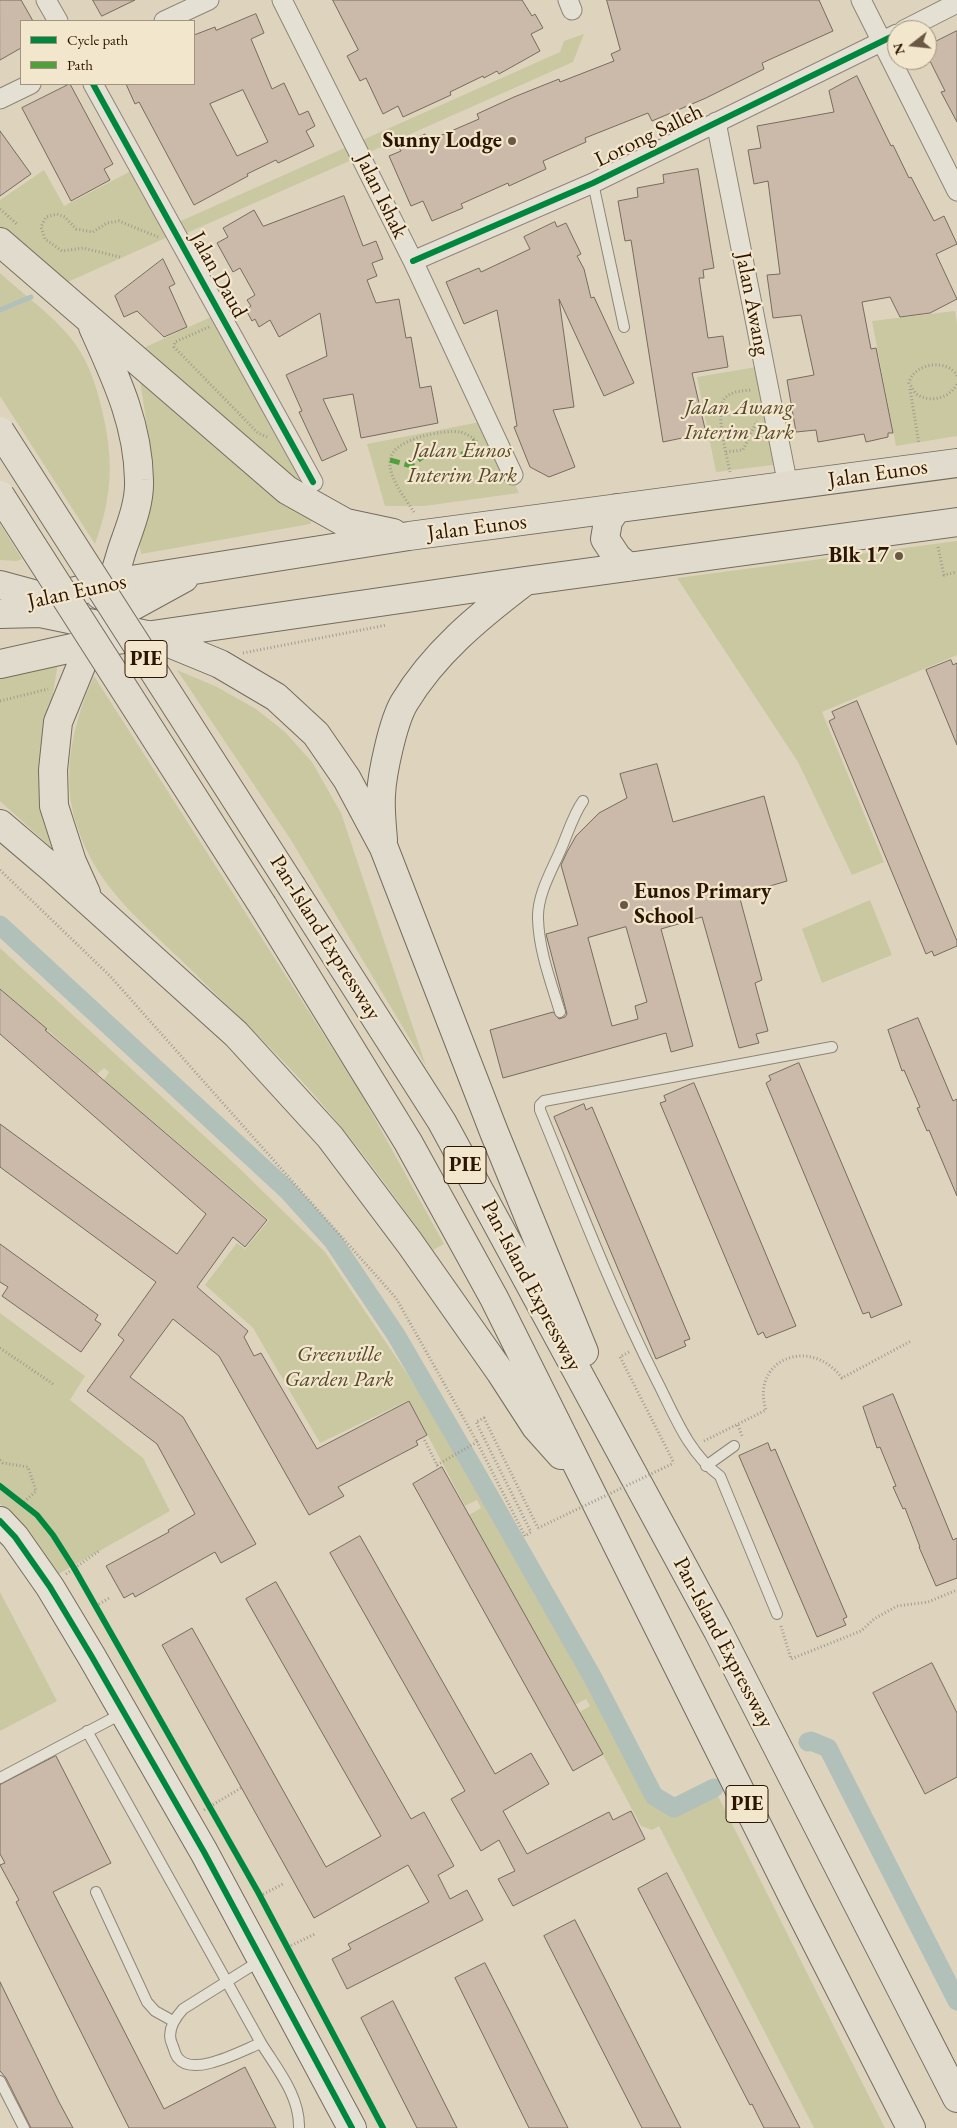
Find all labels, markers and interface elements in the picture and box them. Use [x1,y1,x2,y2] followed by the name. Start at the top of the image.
[20,20,195,85] legend
[887,20,937,70] north arrow
[67,30,128,49] text: Cycle path
[888,41,909,57] text: N
[67,55,93,74] text: Path
[591,98,707,174] street label: Lorong Salleh
[382,128,502,154] place label: Sunny Lodge
[506,135,518,147] marker: Sunny Lodge
[349,149,413,243] street label: Jalan Ishak
[184,227,252,323] street label: Jalan Daud
[729,250,775,358] street label: Jalan Awang
[684,395,794,446] park label: Jalan Awang Interim Park
[407,438,517,490] park label: Jalan Eunos Interim Park
[827,454,929,494] street label: Jalan Eunos
[426,509,528,547] street label: Jalan Eunos
[828,543,889,569] place label: Blk 17
[893,550,905,562] marker: Blk 17
[25,569,129,615] street label: Jalan Eunos
[125,641,167,678] road number: PIE
[264,851,386,1025] street label: Pan-Island Expressway
[634,879,771,930] place label: Eunos Primary School
[618,899,630,911] marker: Eunos Primary School
[444,1146,486,1184] road number: PIE
[475,1196,587,1376] street label: Pan-Island Expressway
[285,1342,393,1394] park label: Greenville Garden Park
[667,1553,779,1733] street label: Pan-Island Expressway
[726,1786,768,1822] road number: PIE

